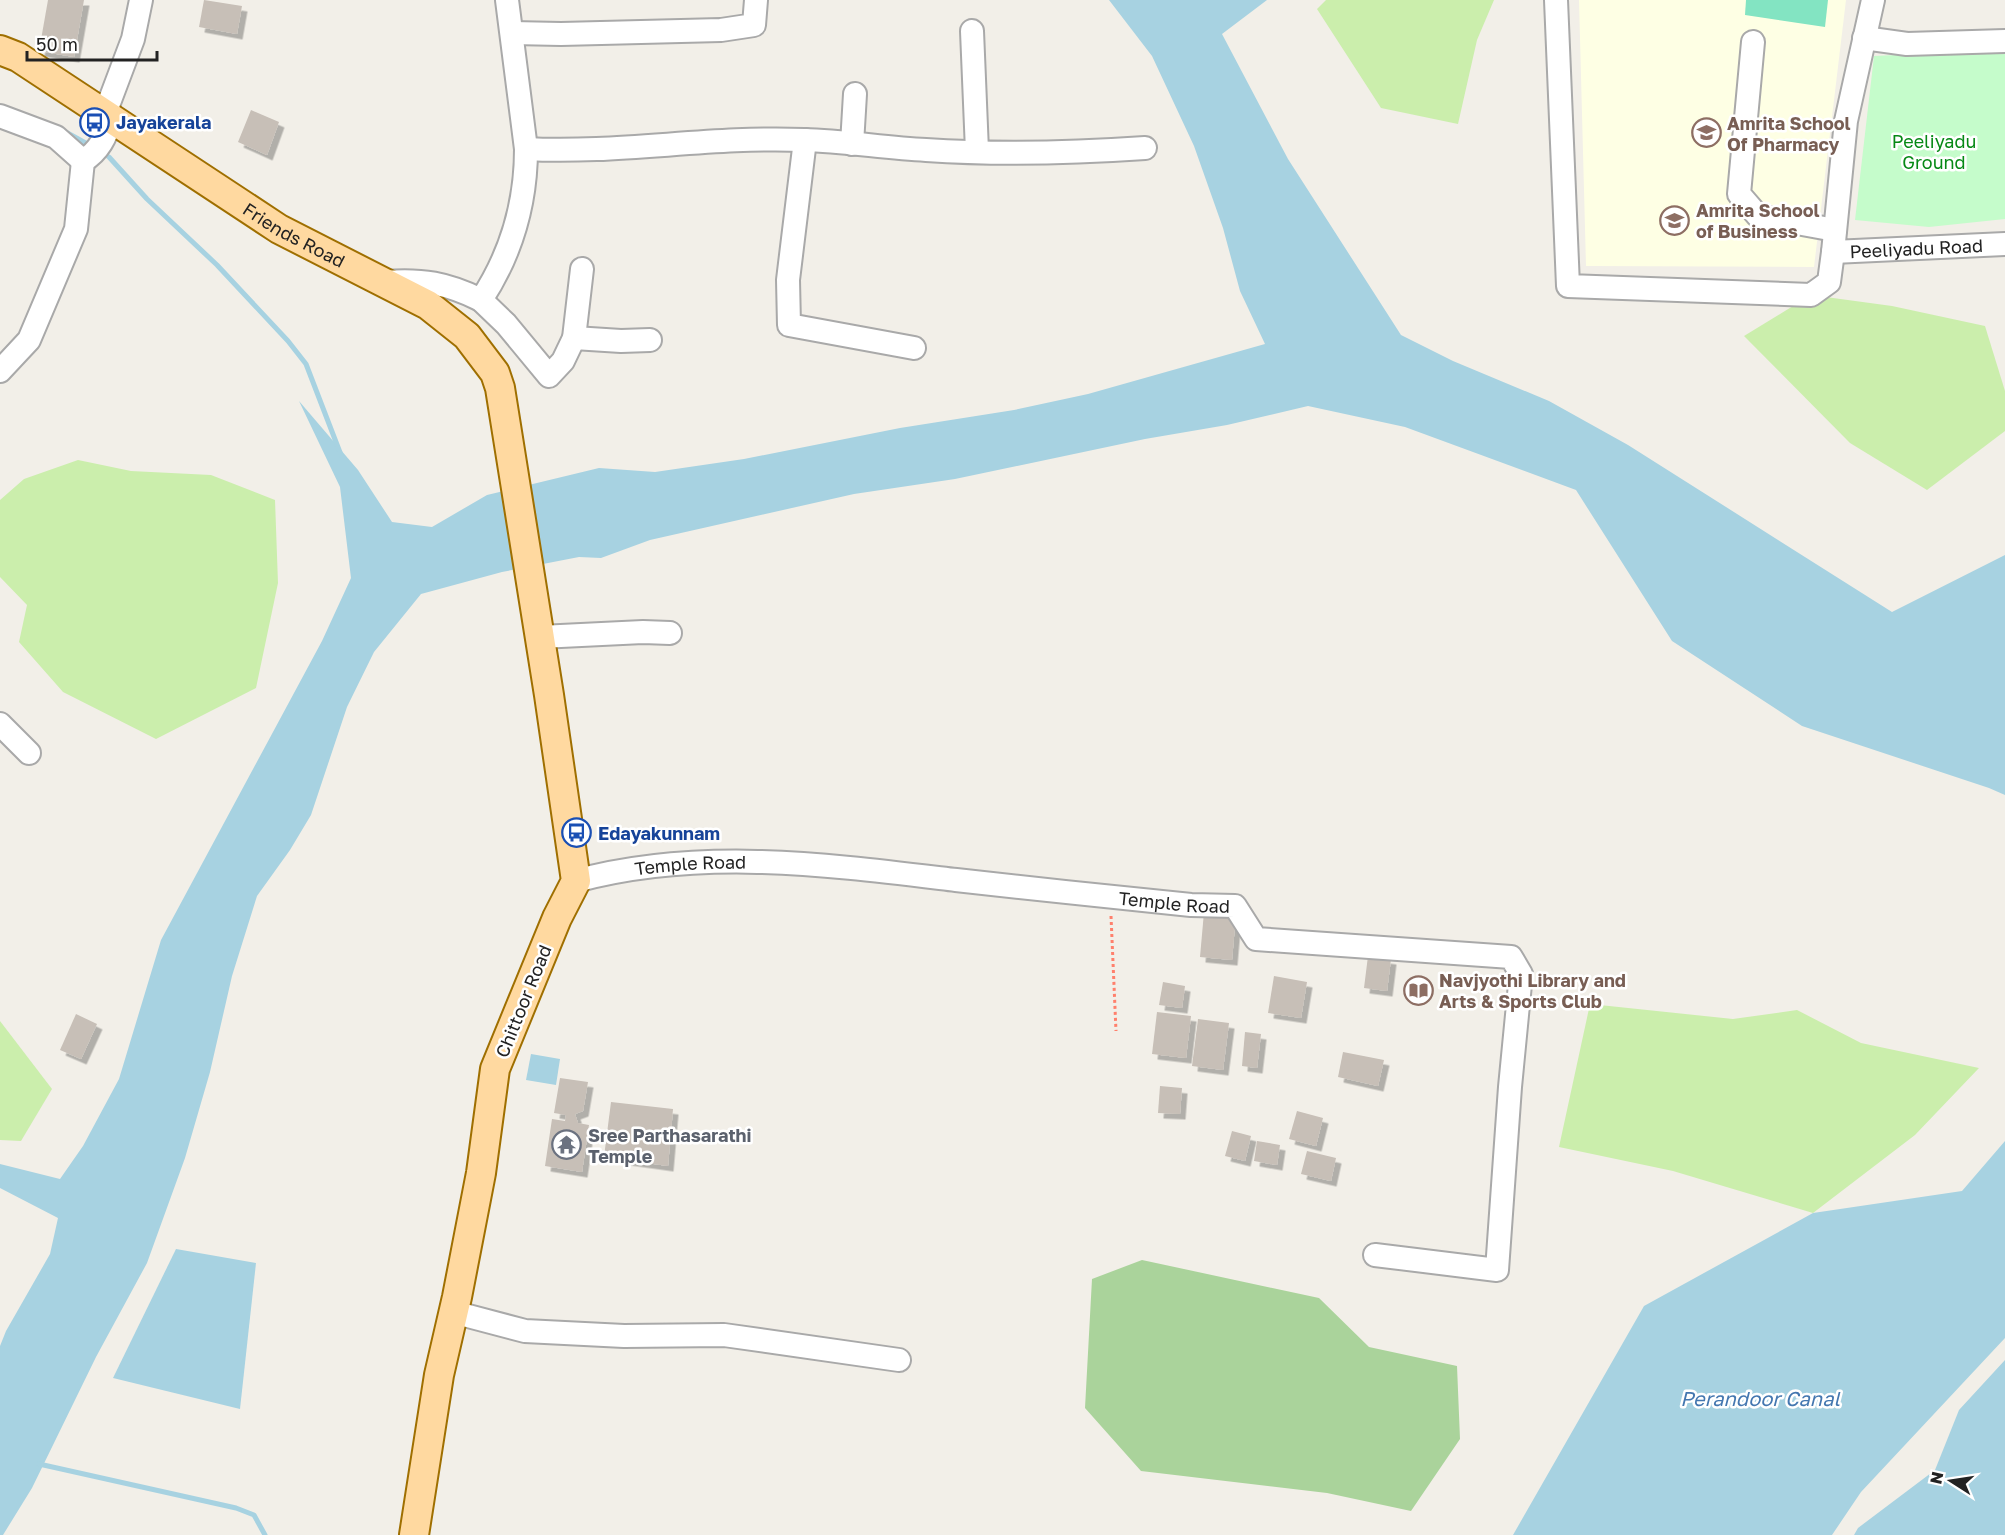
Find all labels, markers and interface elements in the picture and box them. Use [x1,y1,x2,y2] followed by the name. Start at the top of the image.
[27,24,158,62] scale bar
[36,33,78,55] text: 50 m
[79,106,111,138] bus stop icon: Jayakerala
[116,111,211,133] place label: Jayakerala
[1727,112,1851,155] place label: Amrita School Of Pharmacy
[1690,117,1722,149] school or university icon: Amrita School Of Pharmacy
[1892,130,1976,173] park label: Peeliyadu Ground
[239,197,349,272] street label: Friends Road
[1696,199,1820,242] place label: Amrita School of Business
[1659,204,1691,236] school or university icon: Amrita School of Business
[1849,234,1983,262] street label: Peeliyadu Road
[561,817,593,849] bus stop icon: Edayakunnam
[598,822,720,844] place label: Edayakunnam
[633,851,746,879] street label: Temple Road
[1118,887,1230,917] street label: Temple Road
[490,941,556,1061] street label: Chittoor Road
[1439,969,1626,1012] place label: Navjyothi Library and Arts & Sports Club
[1402,974,1434,1006] library icon: Navjyothi Library and Arts & Sports Club
[588,1124,751,1167] place label: Sree Parthasarathi Temple
[551,1129,583,1161] temple icon: Sree Parthasarathi Temple
[1680,1386,1840,1410] water label: Perandoor Canal
[1921,1451,1981,1511] north arrow
[1925,1470,1947,1486] text: N

